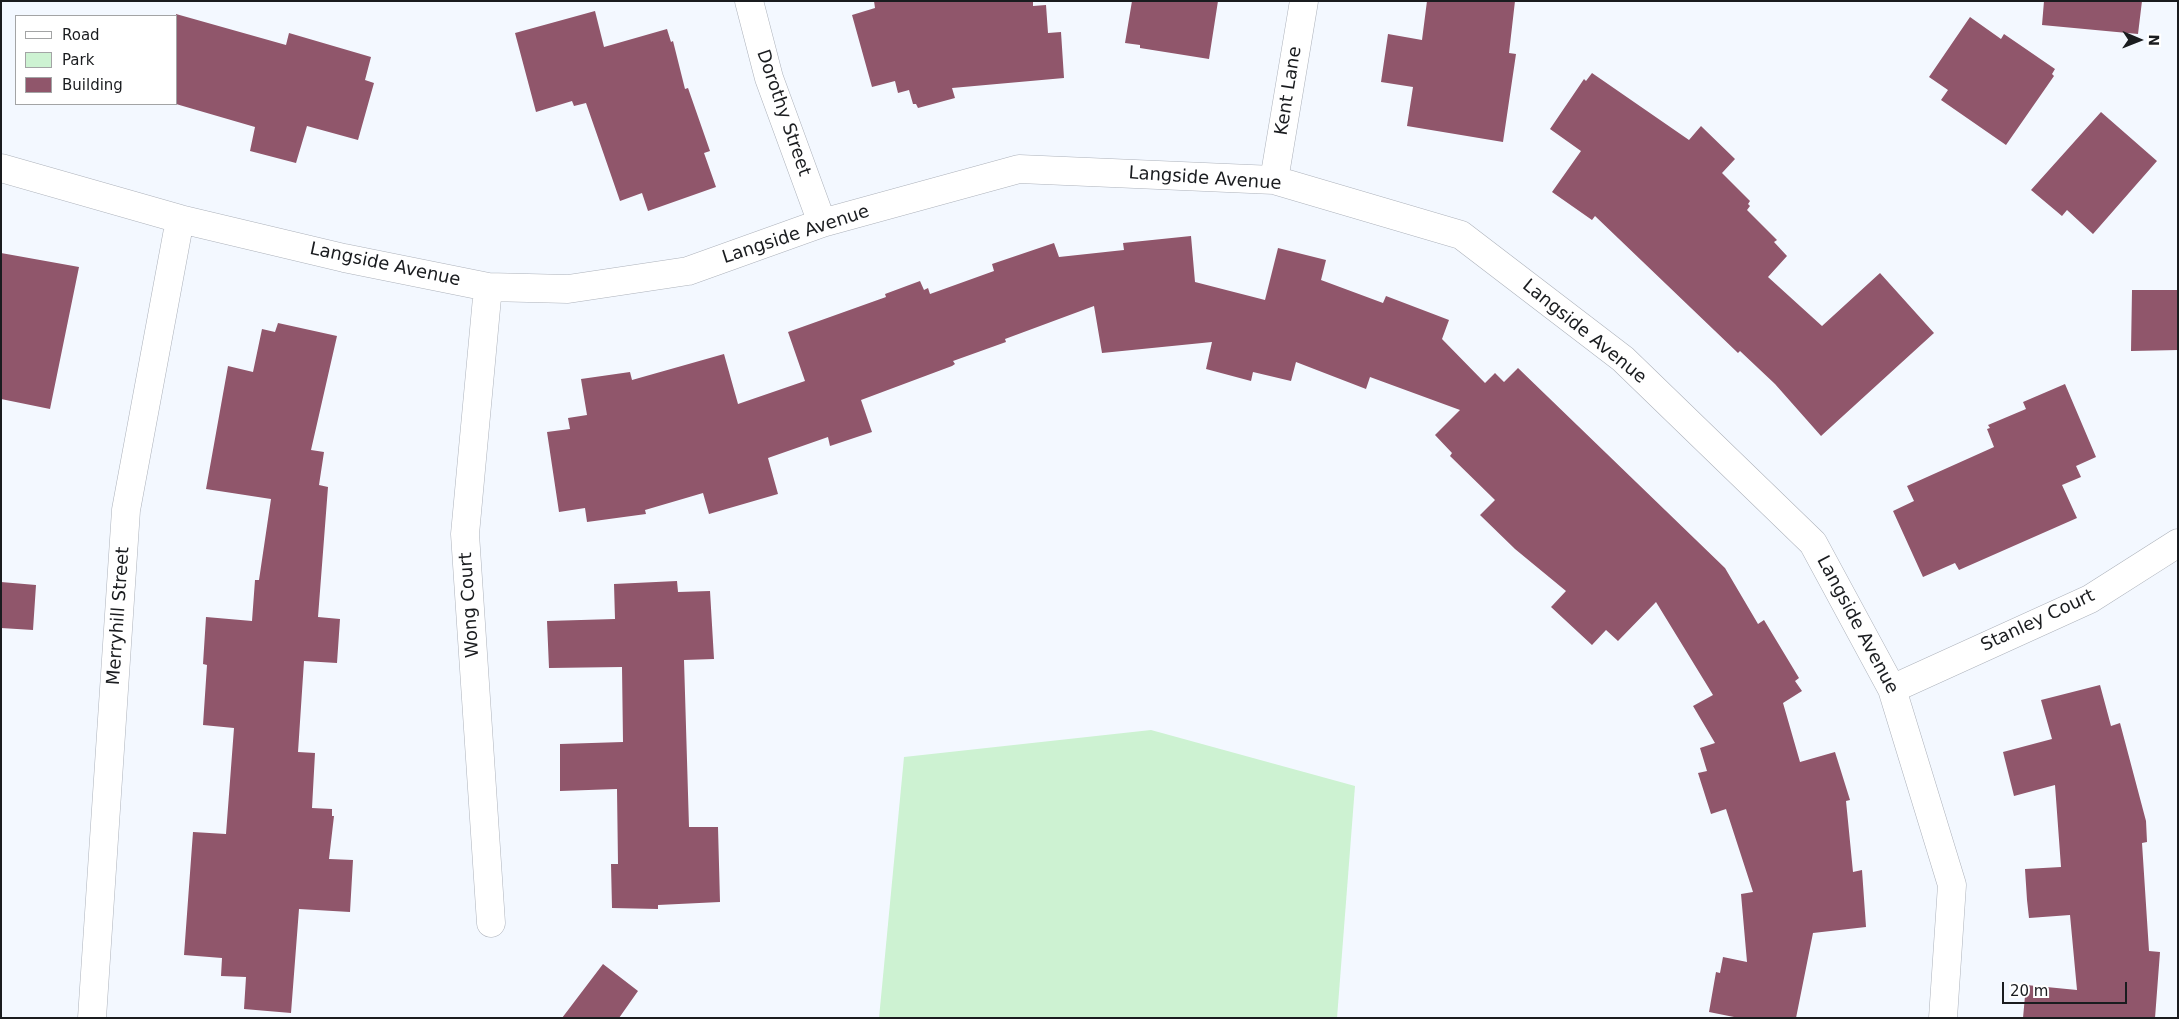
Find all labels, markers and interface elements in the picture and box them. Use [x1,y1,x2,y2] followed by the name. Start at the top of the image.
[15,15,178,105] legend
[2114,15,2164,65] north arrow
[62,26,100,44] text: Road
[2146,34,2162,46] text: N
[1271,45,1307,137] street label: Kent Lane
[751,47,815,179] street label: Dorothy Street
[62,51,94,69] text: Park
[62,76,123,94] text: Building
[1128,163,1282,195] street label: Langside Avenue
[720,201,872,269] street label: Langside Avenue
[308,238,462,292] street label: Langside Avenue
[1518,275,1650,389] street label: Langside Avenue
[103,546,135,686] street label: Merryhill Street
[456,551,484,659] street label: Wong Court
[1811,552,1903,698] street label: Langside Avenue
[1978,585,2098,657] street label: Stanley Court
[2004,972,2129,1004] scale bar
[2010,982,2048,1000] text: 20 m

